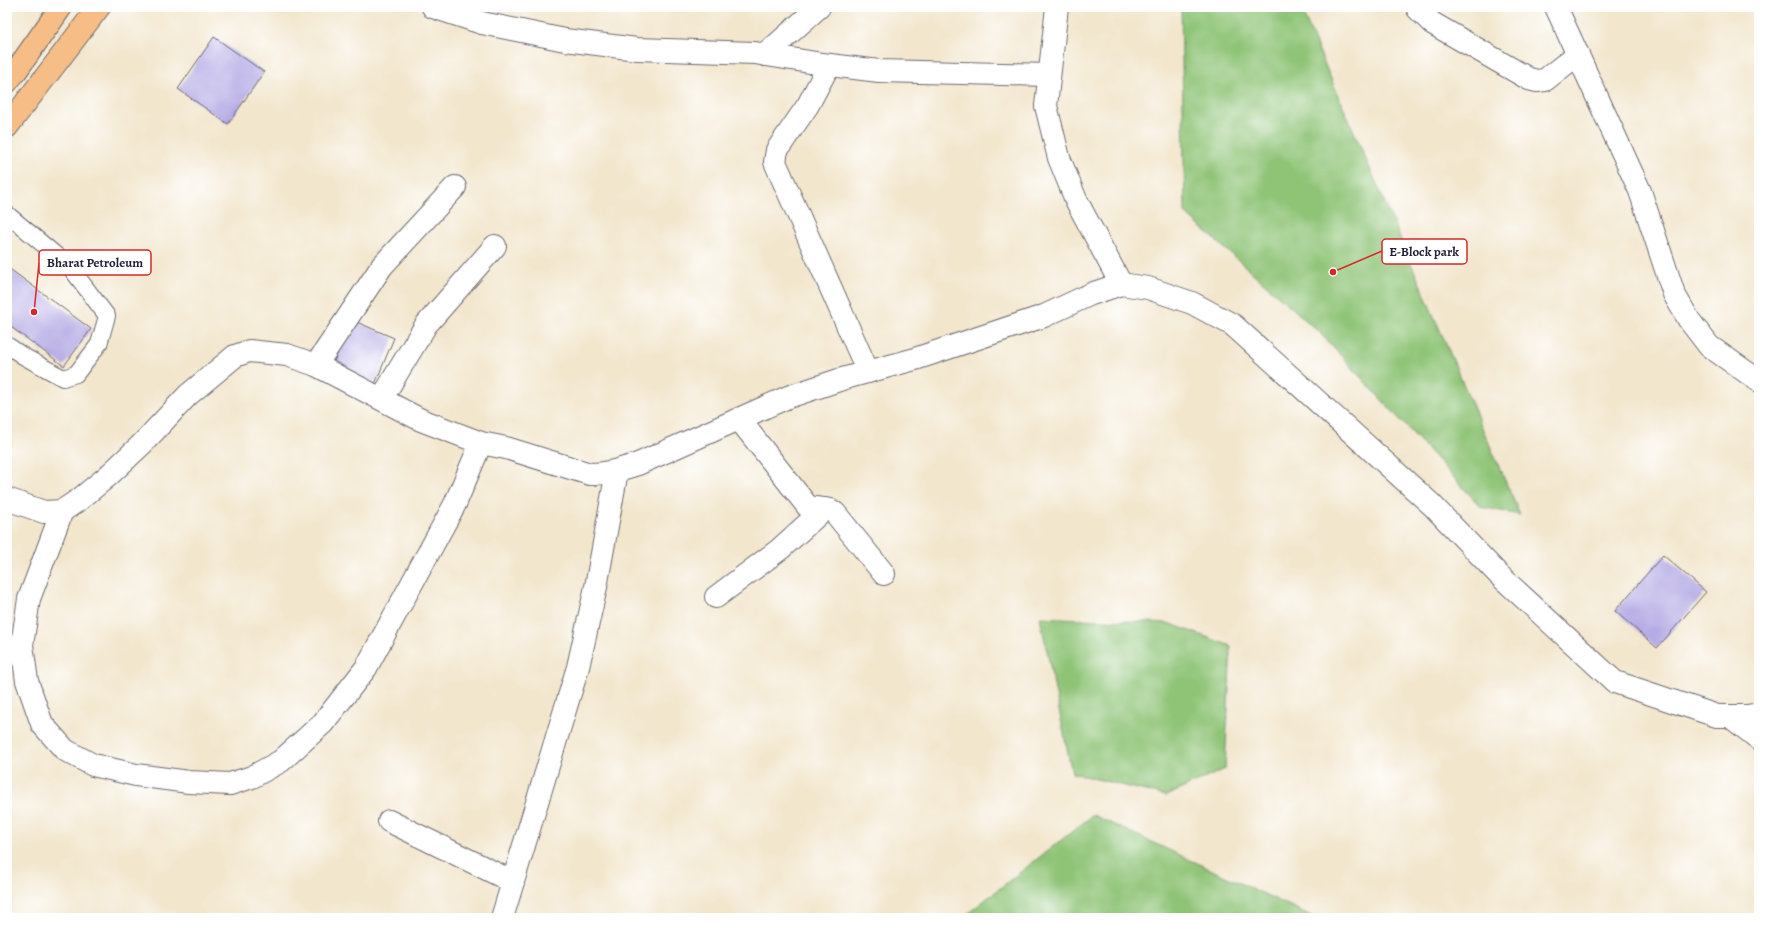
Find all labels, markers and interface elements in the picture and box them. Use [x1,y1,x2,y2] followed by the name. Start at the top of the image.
[1382,239,1467,264] callout: E-Block park
[1389,243,1459,260] text: E-Block park
[39,250,151,275] callout: Bharat Petroleum
[47,254,143,271] text: Bharat Petroleum

